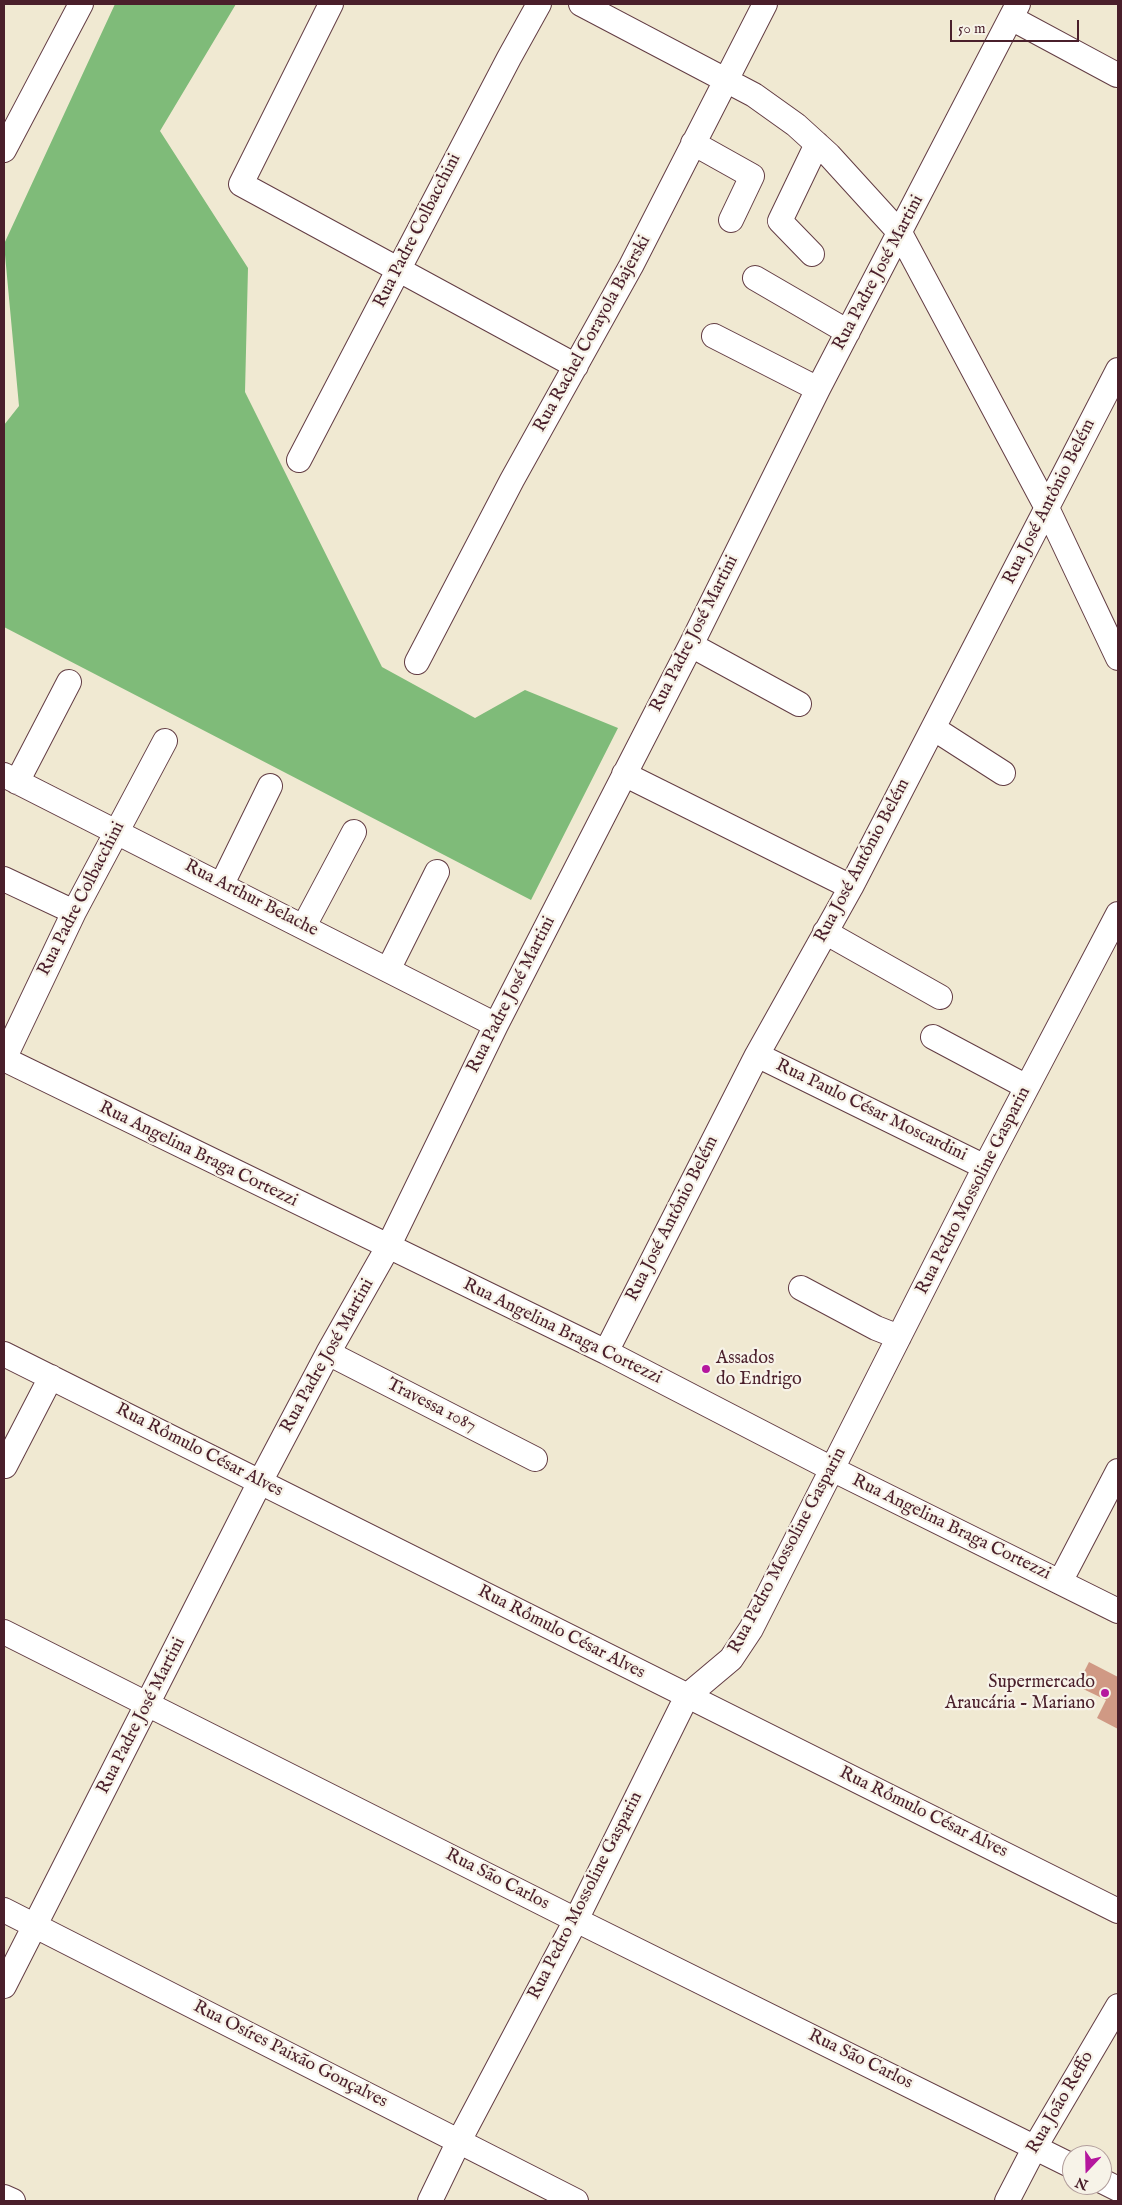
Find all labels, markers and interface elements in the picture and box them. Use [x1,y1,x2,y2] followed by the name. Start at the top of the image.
[952,10,1081,42] scale bar
[958,19,986,38] text: 50 m
[370,150,466,312] street label: Rua Padre Colbacchini
[829,192,929,354] street label: Rua Padre José Martini
[530,232,656,436] street label: Rua Rachel Corayola Bajerski
[999,416,1101,588] street label: Rua José Antônio Belém
[646,552,744,716] street label: Rua Padre José Martini
[811,775,915,947] street label: Rua José Antônio Belém
[34,818,130,980] street label: Rua Padre Colbacchini
[180,856,322,942] street label: Rua Arthur Belache
[463,913,561,1077] street label: Rua Padre José Martini
[772,1055,970,1167] street label: Rua Paulo César Moscardini
[912,1084,1036,1298] street label: Rua Pedro Mossoline Gasparin
[95,1097,301,1213] street label: Rua Angelina Braga Cortezzi
[622,1133,724,1305] street label: Rua José Antônio Belém
[459,1274,665,1390] street label: Rua Angelina Braga Cortezzi
[277,1275,379,1437] street label: Rua Padre José Martini
[716,1348,802,1390] place label: Assados do Endrigo
[700,1363,712,1375] marker: Assados do Endrigo
[383,1374,479,1438] street label: Travessa 1087
[112,1399,286,1503] street label: Rua Rômulo César Alves
[724,1444,852,1658] street label: Rua Pedro Mossoline Gasparin
[848,1470,1054,1586] street label: Rua Angelina Braga Cortezzi
[474,1581,648,1685] street label: Rua Rômulo César Alves
[93,1634,191,1798] street label: Rua Padre José Martini
[945,1672,1095,1715] place label: Supermercado Araucária - Mariano
[1099,1687,1111,1699] marker: Supermercado Araucária - Mariano
[835,1763,1011,1863] street label: Rua Rômulo César Alves
[524,1789,648,2003] street label: Rua Pedro Mossoline Gasparin
[442,1845,552,1915] street label: Rua São Carlos
[189,1997,391,2113] street label: Rua Osíres Paixão Gonçalves
[804,2025,916,2095] street label: Rua São Carlos
[1023,2048,1099,2158] street label: Rua João Reffo
[1062,2145,1112,2195] north arrow
[1073,2172,1091,2194] text: N

